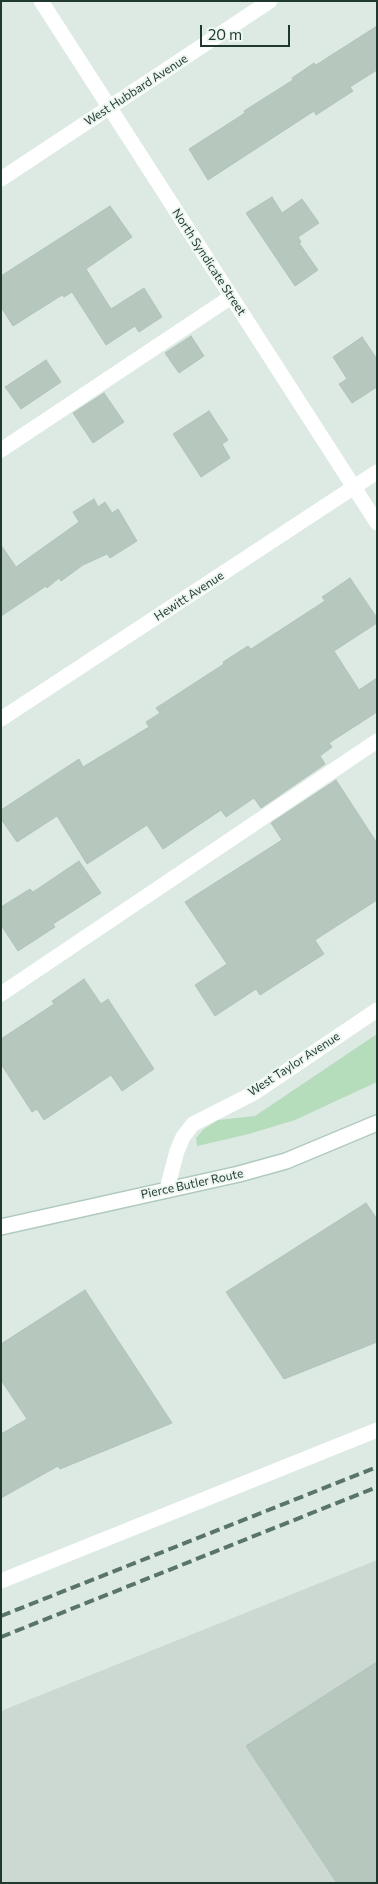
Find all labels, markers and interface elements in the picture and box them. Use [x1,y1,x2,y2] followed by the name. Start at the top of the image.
[203,15,293,47] scale bar
[208,25,242,43] text: 20 m
[82,51,190,129] street label: West Hubbard Avenue
[169,206,249,318] street label: North Syndicate Street
[152,568,226,624] street label: Hewitt Avenue
[245,1029,343,1099] street label: West Taylor Avenue
[139,1166,245,1202] street label: Pierce Butler Route

